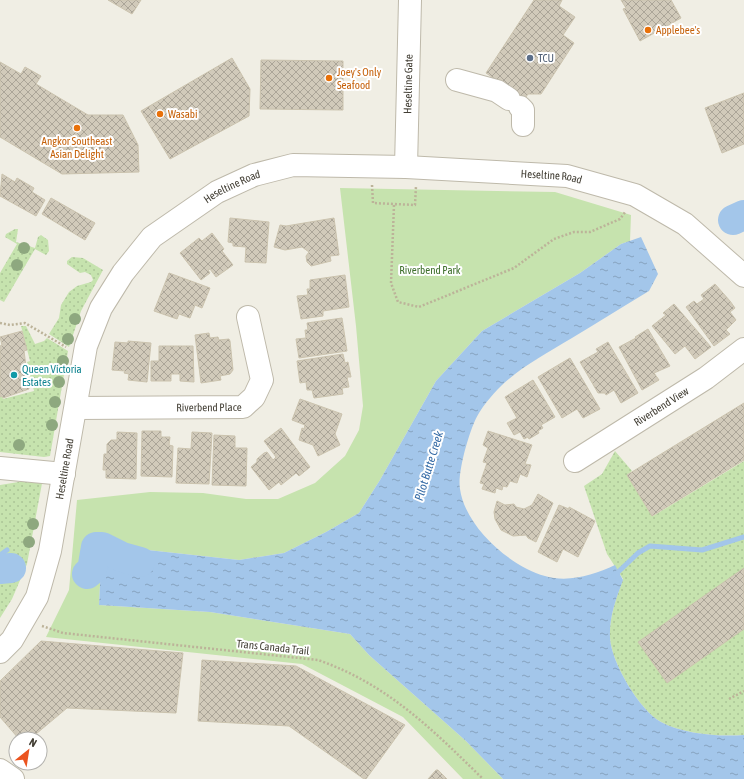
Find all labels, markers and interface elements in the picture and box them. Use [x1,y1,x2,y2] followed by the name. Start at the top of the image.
[656,24,700,36] place label: Applebee's
[643,25,653,35] marker: Applebee's
[538,52,554,64] place label: TCU
[525,53,535,63] marker: TCU
[401,54,415,114] street label: Heseltine Gate
[337,66,382,91] place label: Joey's Only Seafood
[324,73,334,83] marker: Joey's Only Seafood
[168,108,198,120] place label: Wasabi
[155,109,165,119] marker: Wasabi
[72,123,82,133] marker: Angkor Southeast Asian Delight
[42,135,112,160] place label: Angkor Southeast Asian Delight
[520,167,584,186] street label: Heseltine Road
[201,168,261,205] street label: Heseltine Road
[399,264,461,276] park label: Riverbend Park
[22,363,82,388] place label: Queen Victoria Estates
[9,370,19,380] marker: Queen Victoria Estates
[632,384,691,428] street label: Riverbend View
[176,401,242,413] street label: Riverbend Place
[412,429,446,502] water label: Pilot Butte Creek
[53,437,76,500] street label: Heseltine Road
[236,637,310,657] street label: Trans Canada Trail
[8,731,48,771] north arrow
[27,736,39,749] text: N

